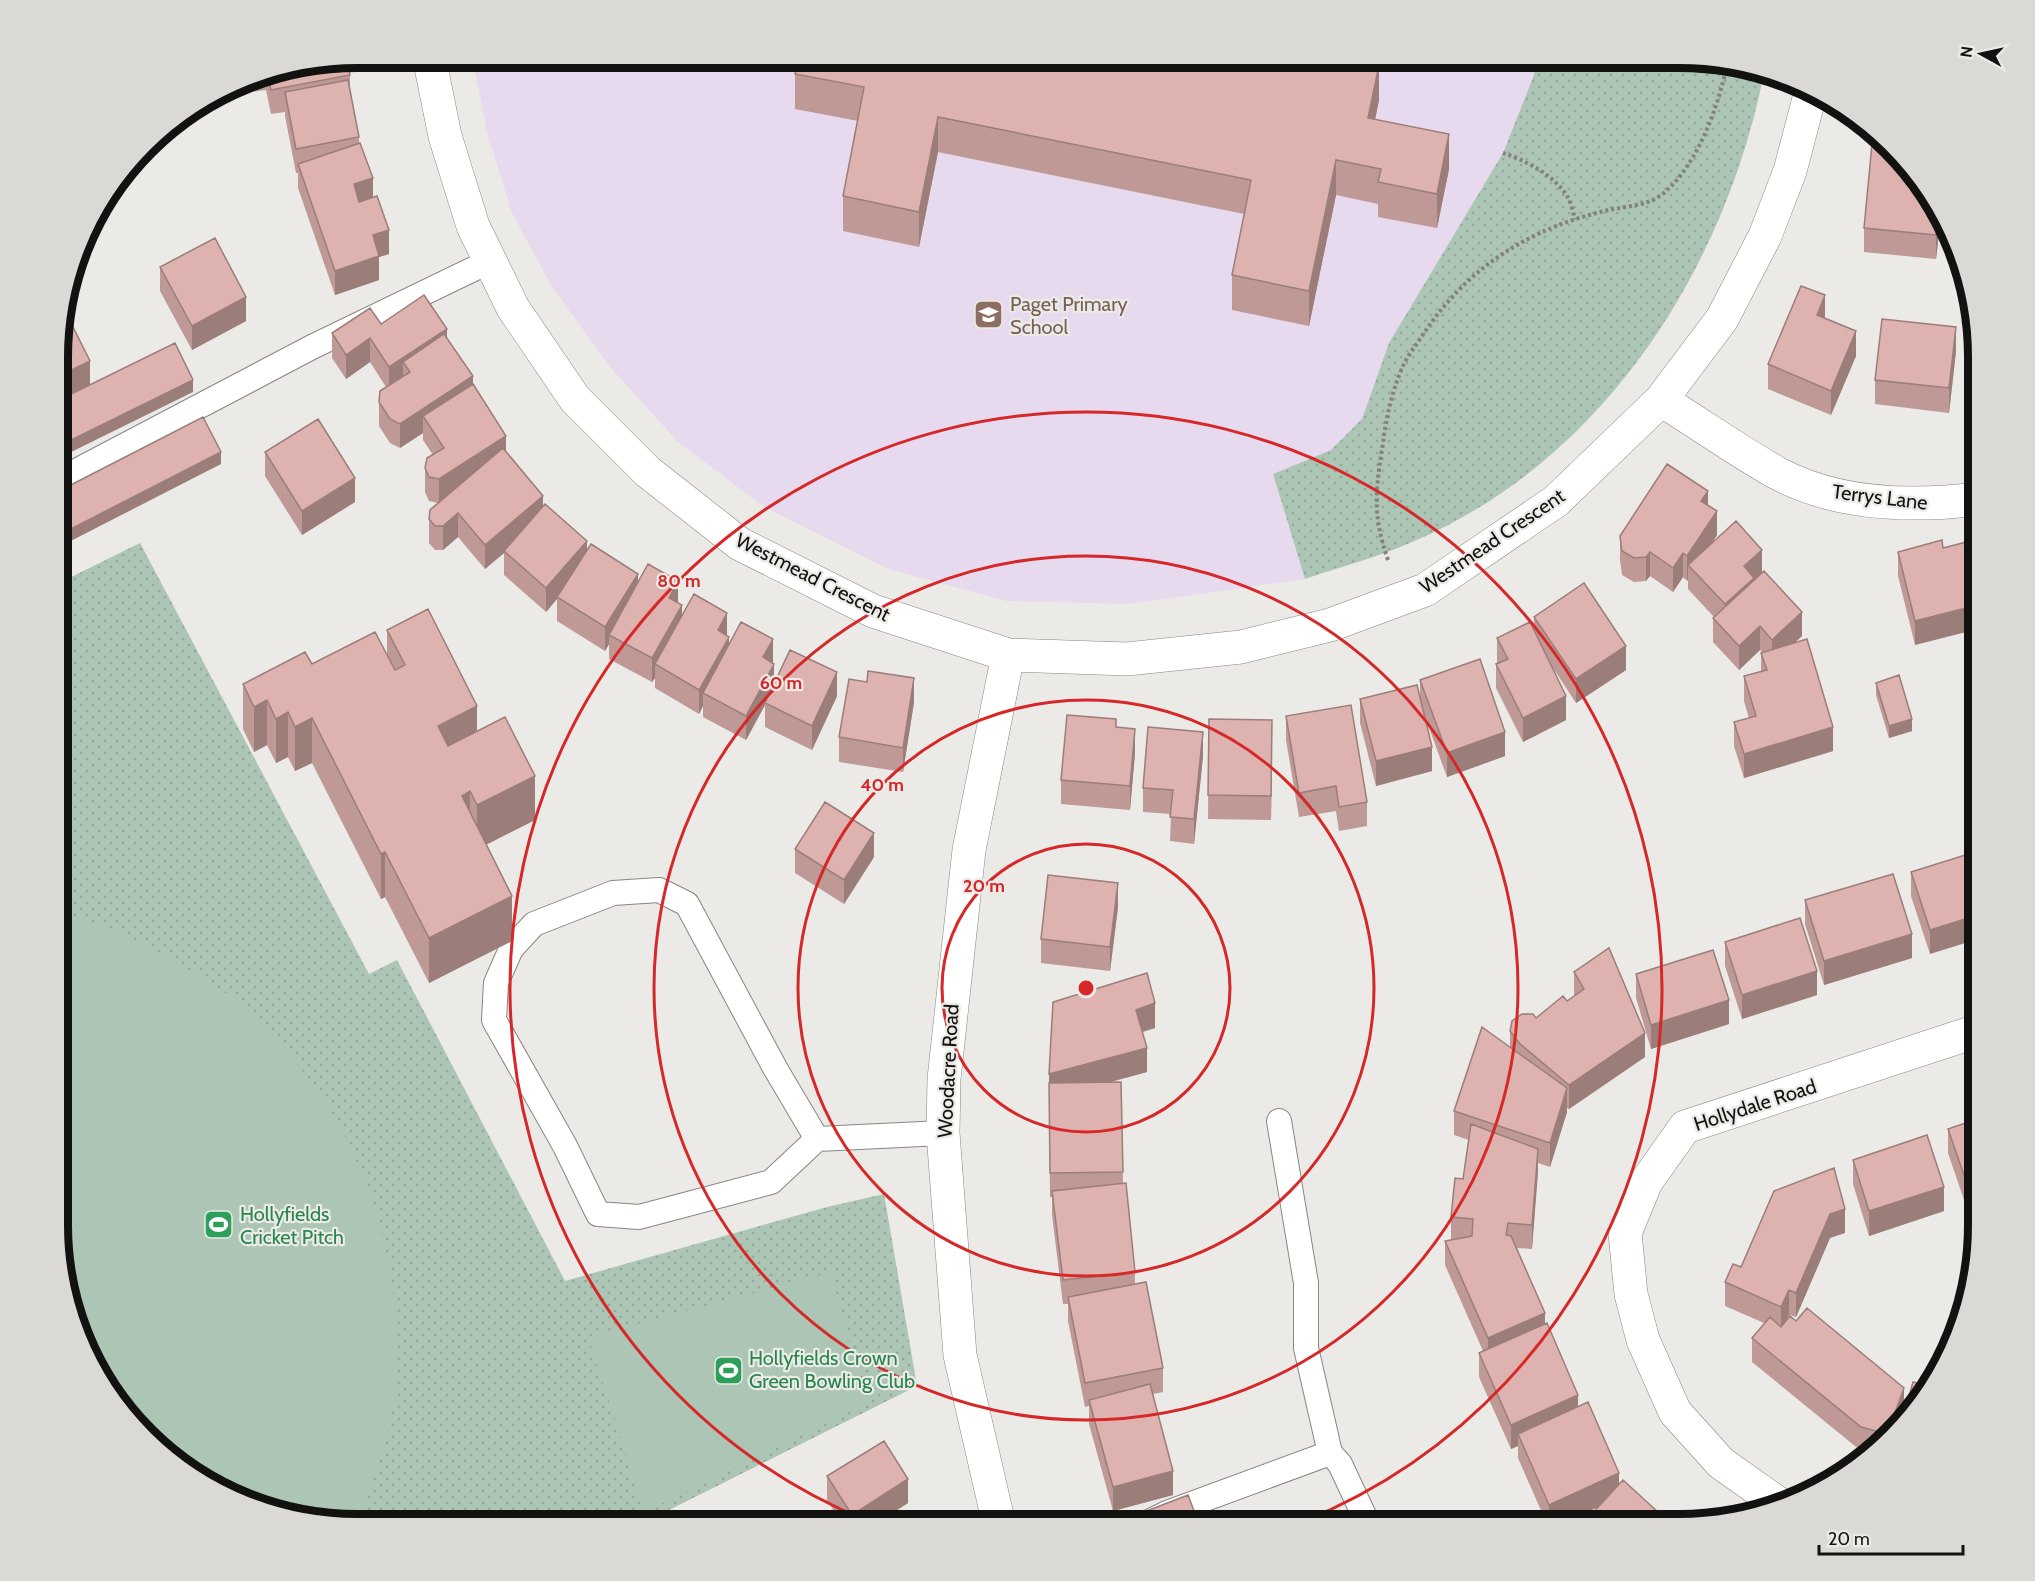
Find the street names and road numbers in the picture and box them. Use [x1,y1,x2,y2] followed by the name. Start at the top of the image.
[1831,479,1929,515] street label: Terrys Lane
[1415,483,1569,599] street label: Westmead Crescent
[732,528,894,626] street label: Westmead Crescent
[933,1003,963,1139] street label: Woodacre Road
[1691,1074,1819,1136] street label: Hollydale Road

